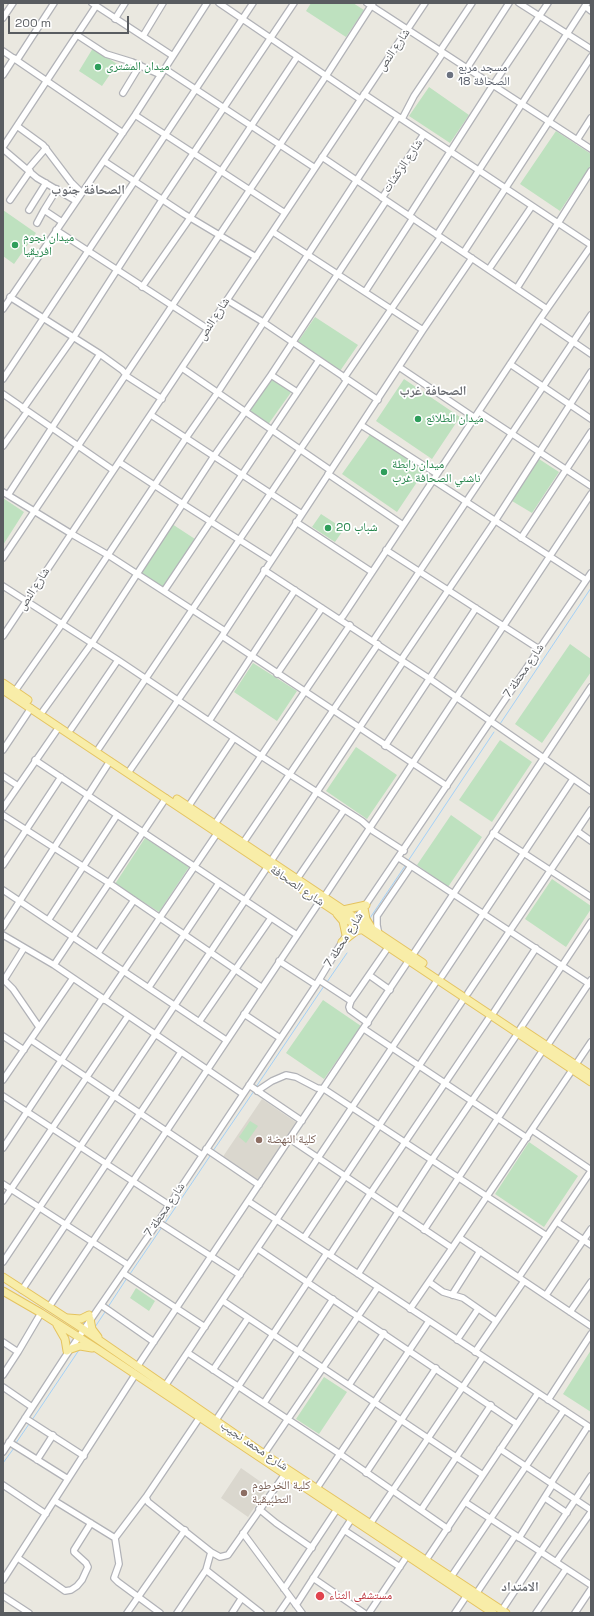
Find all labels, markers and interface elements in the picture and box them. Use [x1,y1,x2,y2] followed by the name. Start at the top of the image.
[10,8,131,34] scale bar
[15,15,51,31] text: 200 m
[375,26,413,74] street label: شارع النص
[106,60,169,74] place label: ميدان المشترى
[458,61,510,89] place label: مسجد مربع 18 الصحافة
[93,62,103,72] marker: ميدان المشترى
[445,70,455,80] marker: مسجد مربع 18 الصحافة
[380,137,426,195] street label: شارع الركشات
[51,182,125,198] district label: الصحافة جنوب
[23,231,74,259] place label: ميدان نجوم افريقيا
[10,240,20,250] marker: ميدان نجوم افريقيا
[195,295,233,343] street label: شارع النص
[399,383,467,399] district label: الصحافة غرب
[426,412,484,426] place label: ميدان الطلائع
[413,414,423,424] marker: ميدان الطلائع
[392,458,481,486] place label: ميدان رابطة ناشئي الصحافة غرب
[379,467,389,477] marker: ميدان رابطة ناشئي الصحافة غرب
[336,521,378,535] place label: شباب 20
[323,523,333,533] marker: شباب 20
[15,565,53,613] street label: شارع النص
[501,641,547,701] street label: شارع محطة 7
[267,863,327,909] street label: شارع الصحافة
[321,910,367,970] street label: شارع محطة 7
[267,1133,316,1147] place label: كلية النهضة
[254,1135,264,1145] marker: كلية النهضة
[142,1180,188,1240] street label: شارع محطة 7
[217,1418,291,1474] street label: شارع محمد نجيب
[252,1479,310,1507] place label: كلية الخرطوم التطبيقية
[239,1488,249,1498] marker: كلية الخرطوم التطبيقية
[501,1579,539,1595] district label: الامتداد
[329,1589,392,1603] place label: مستشفى الثناء
[314,1590,326,1602] marker: مستشفى الثناء

